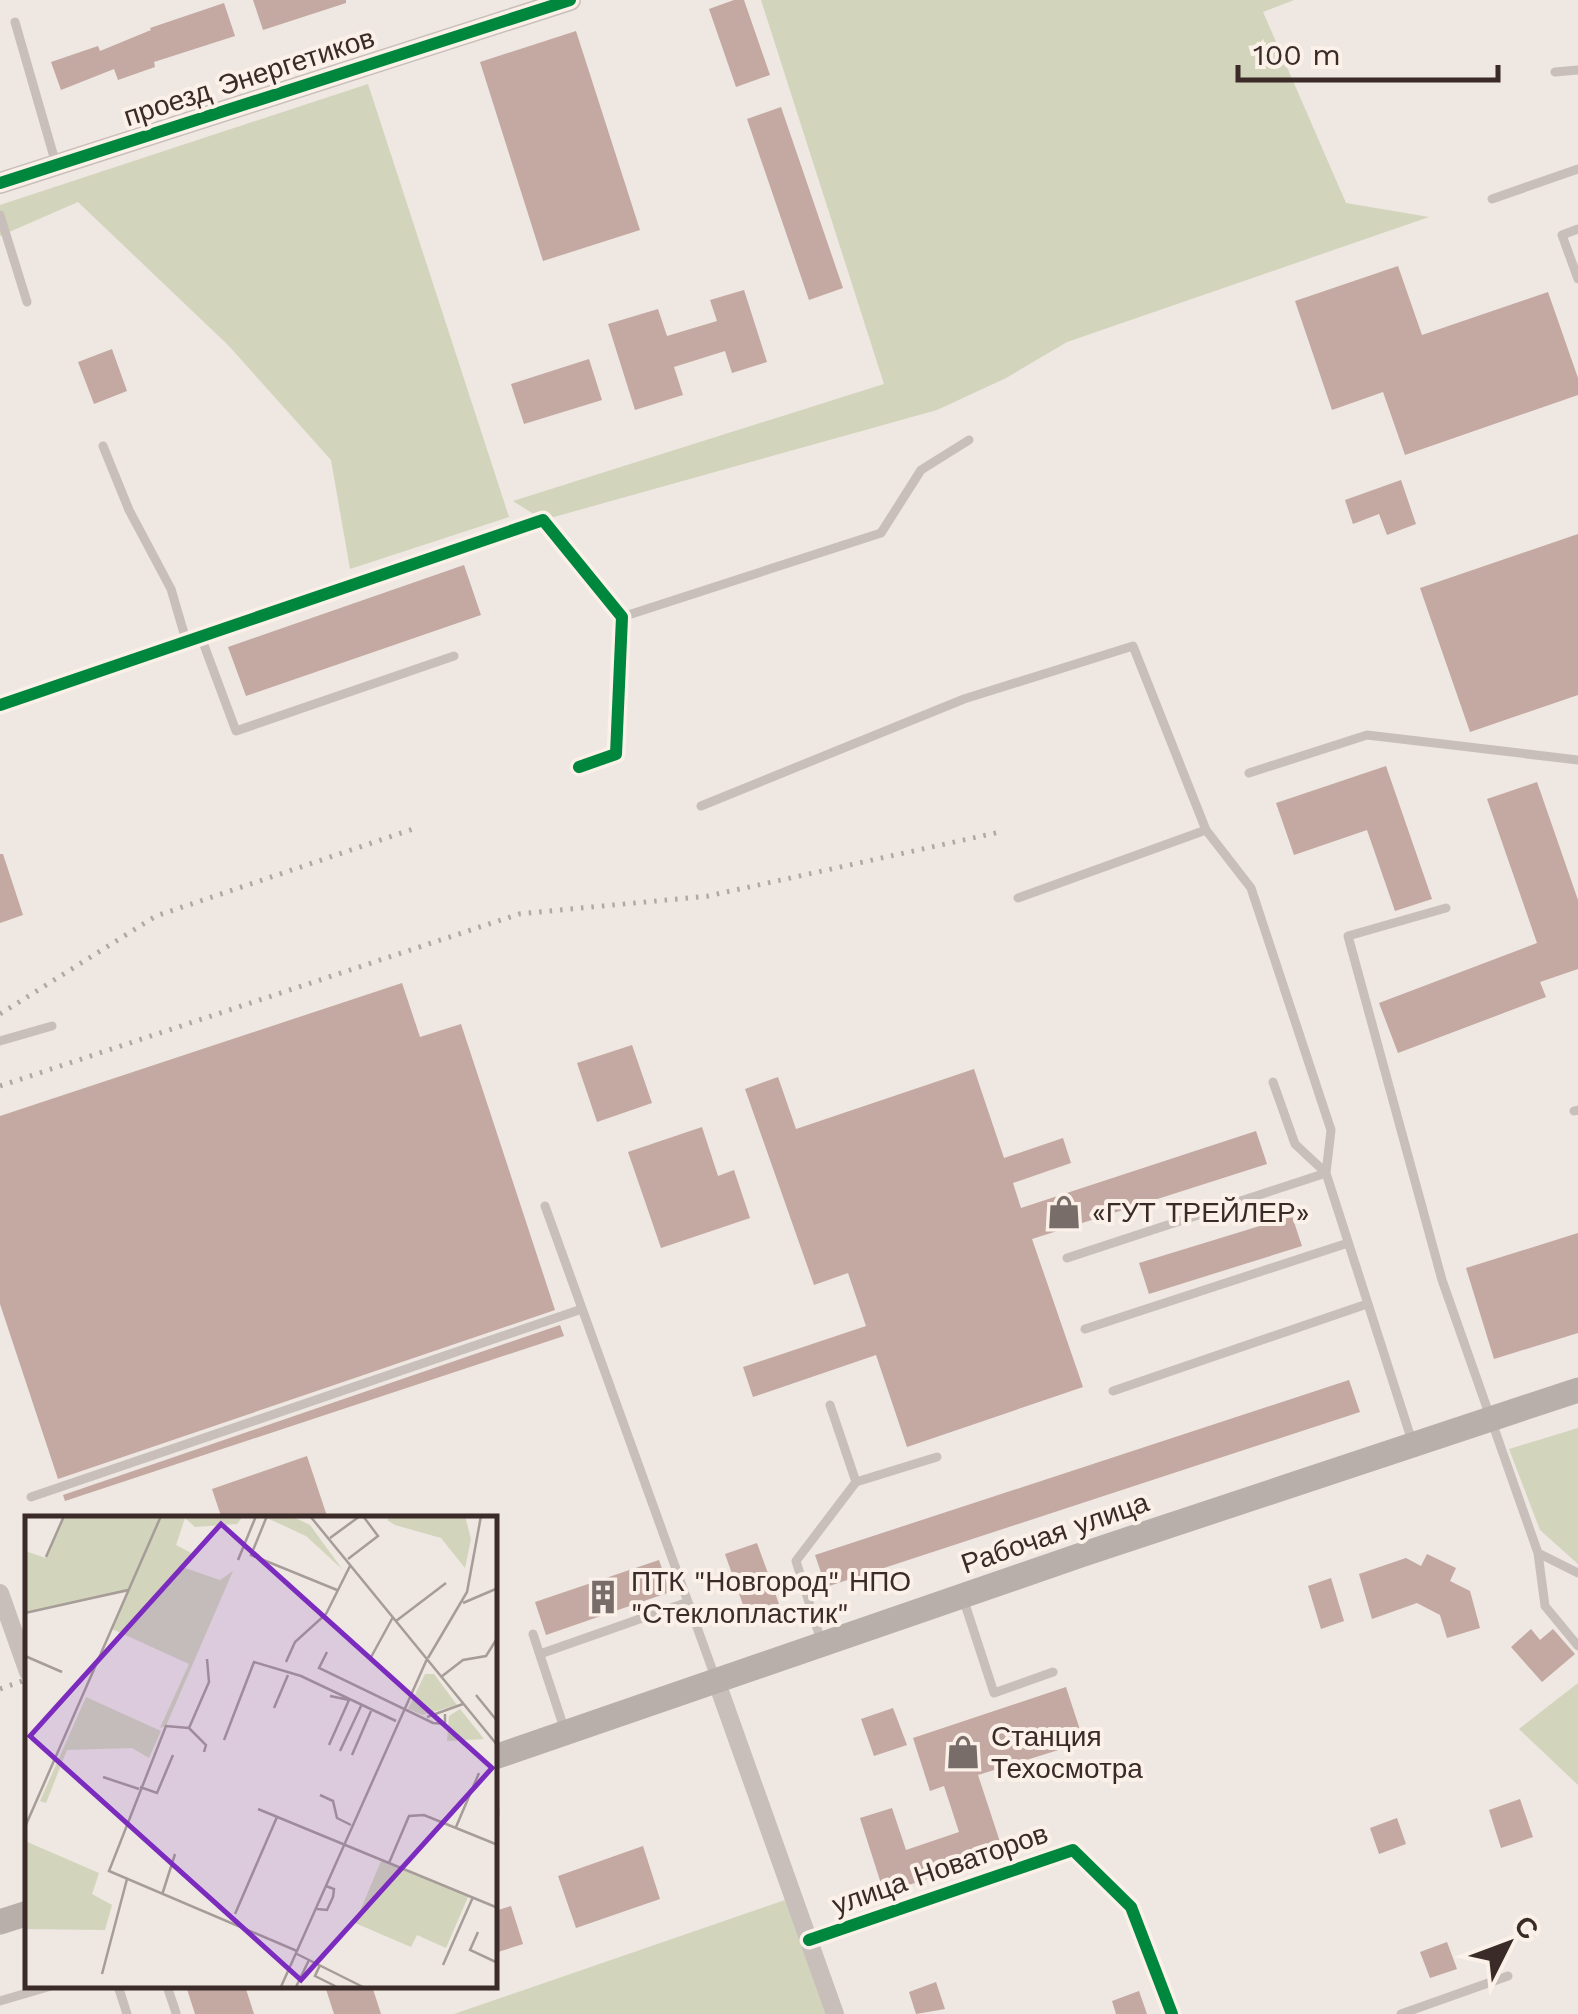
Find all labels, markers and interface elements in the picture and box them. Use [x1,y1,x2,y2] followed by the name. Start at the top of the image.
[1238,20,1498,82] scale bar
[119,21,379,133] street label: проезд Энергетиков
[1253,37,1341,72] text: 100 m
[1045,1193,1083,1231] shop icon: «ГУТ ТРЕЙЛЕР»
[1092,1196,1310,1229] place label: «ГУТ ТРЕЙЛЕР»
[957,1485,1154,1581] street label: Рабочая улица
[25,1516,498,1989] inset map
[631,1565,911,1630] place label: ПТК "Новгород" НПО "Стеклопластик"
[584,1578,622,1616] building icon: ПТК "Новгород" НПО "Стеклопластик"
[991,1720,1143,1785] place label: Станция Техосмотра
[944,1733,982,1771] shop icon: Станция Техосмотра
[828,1817,1052,1921] street label: улица Новаторов
[1458,1894,1558,1994] north arrow
[1507,1909,1545,1946] text: С

